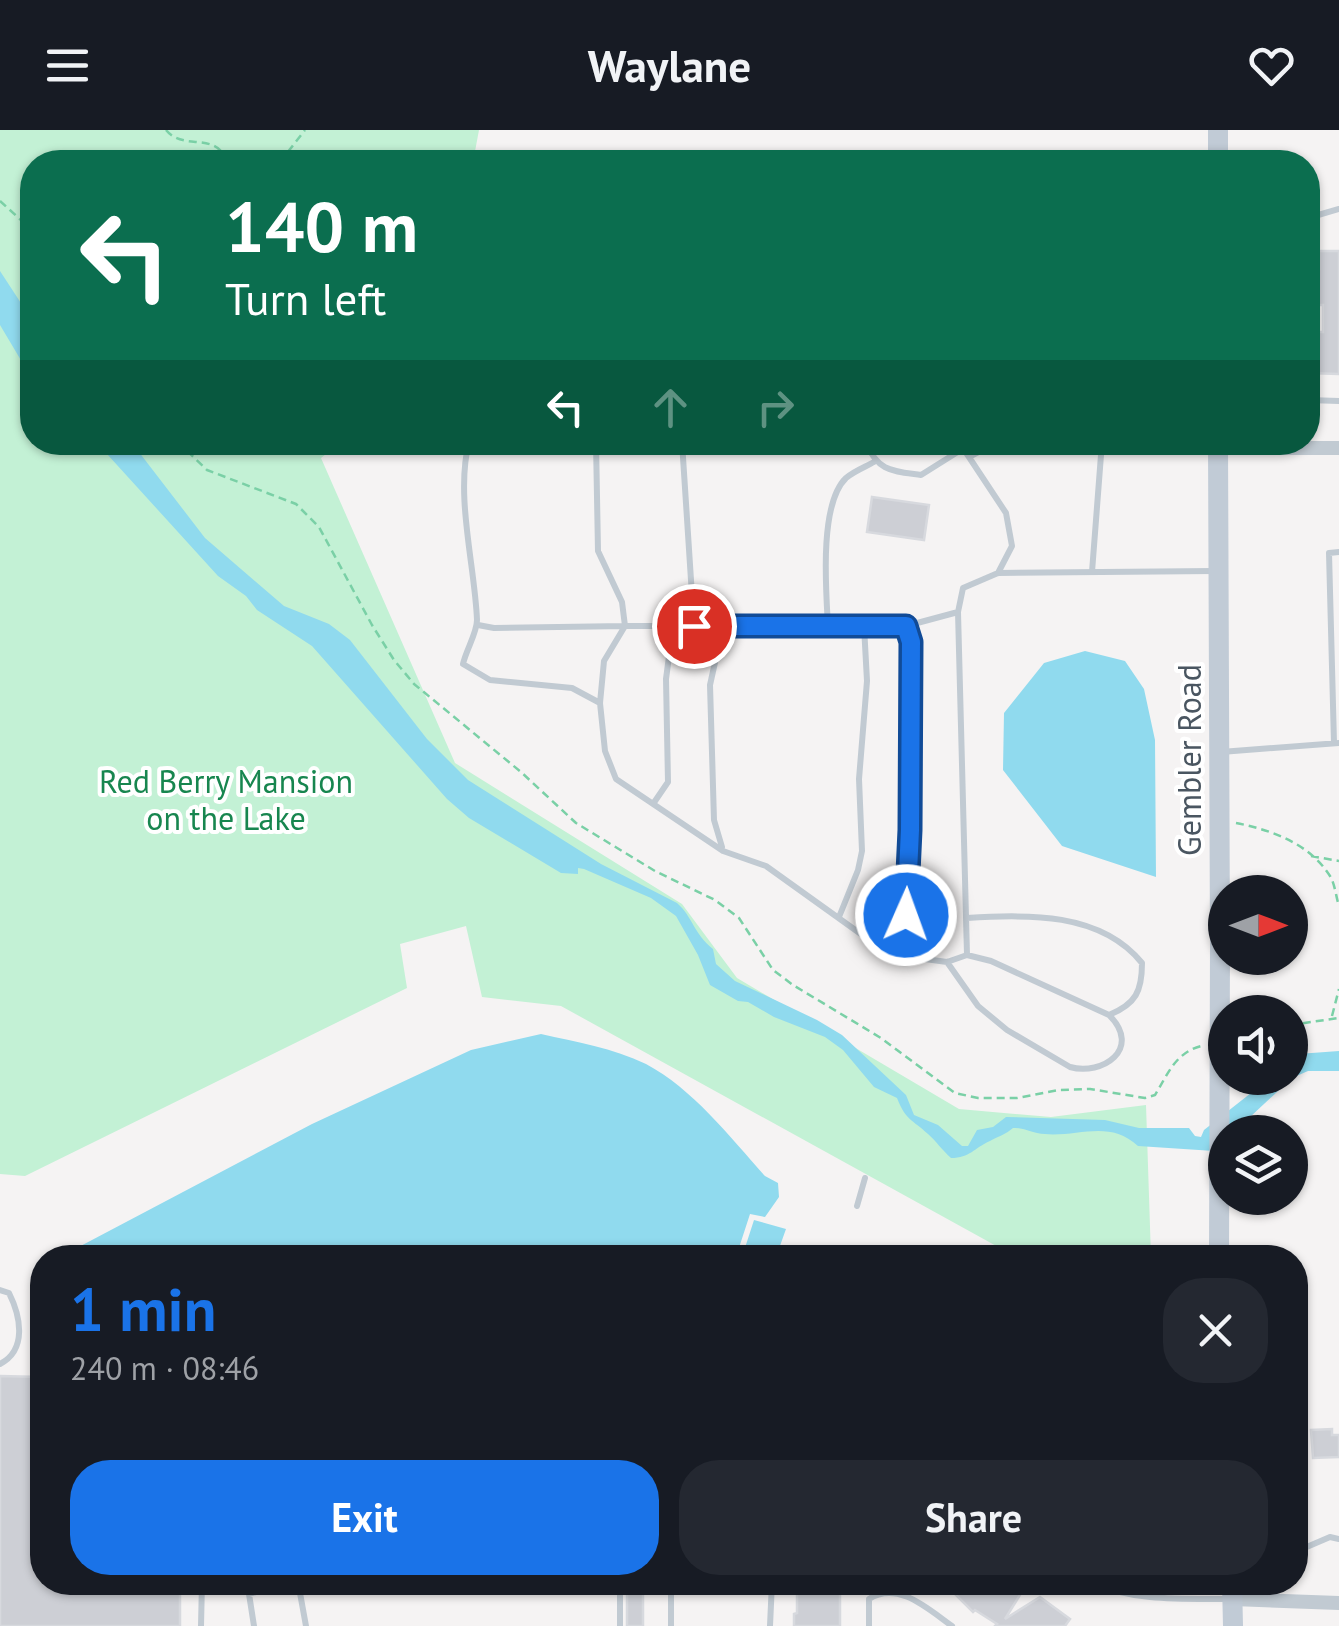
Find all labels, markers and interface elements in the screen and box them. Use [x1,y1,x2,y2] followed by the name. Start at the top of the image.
[588,36,751,94] text: Waylane
[40,38,95,93] icon: menu
[1244,38,1299,93] icon: heart
[225,181,418,271] text: 140 m
[60,190,190,320] icon: left
[225,269,386,327] text: Turn left
[538,380,593,435] icon: left
[643,380,698,435] icon: ahead
[748,380,803,435] icon: right
[652,584,737,669] pin
[667,599,722,654] icon: arrive
[1168,664,1210,856] street label: Gembler Road
[99,760,353,839] park label: Red Berry Mansion on the Lake
[854,863,958,967] position arrow
[1208,875,1308,975] north arrow
[1208,875,1308,1215] map controls
[1208,995,1308,1095] button: sound
[1208,1115,1308,1215] button: layers
[70,1270,216,1348] text: 1 min
[1163,1278,1268,1383] button: close
[70,1347,259,1389] text: 240 m · 08:46
[70,1460,659,1575] button: Exit
[679,1460,1268,1575] button: Share

